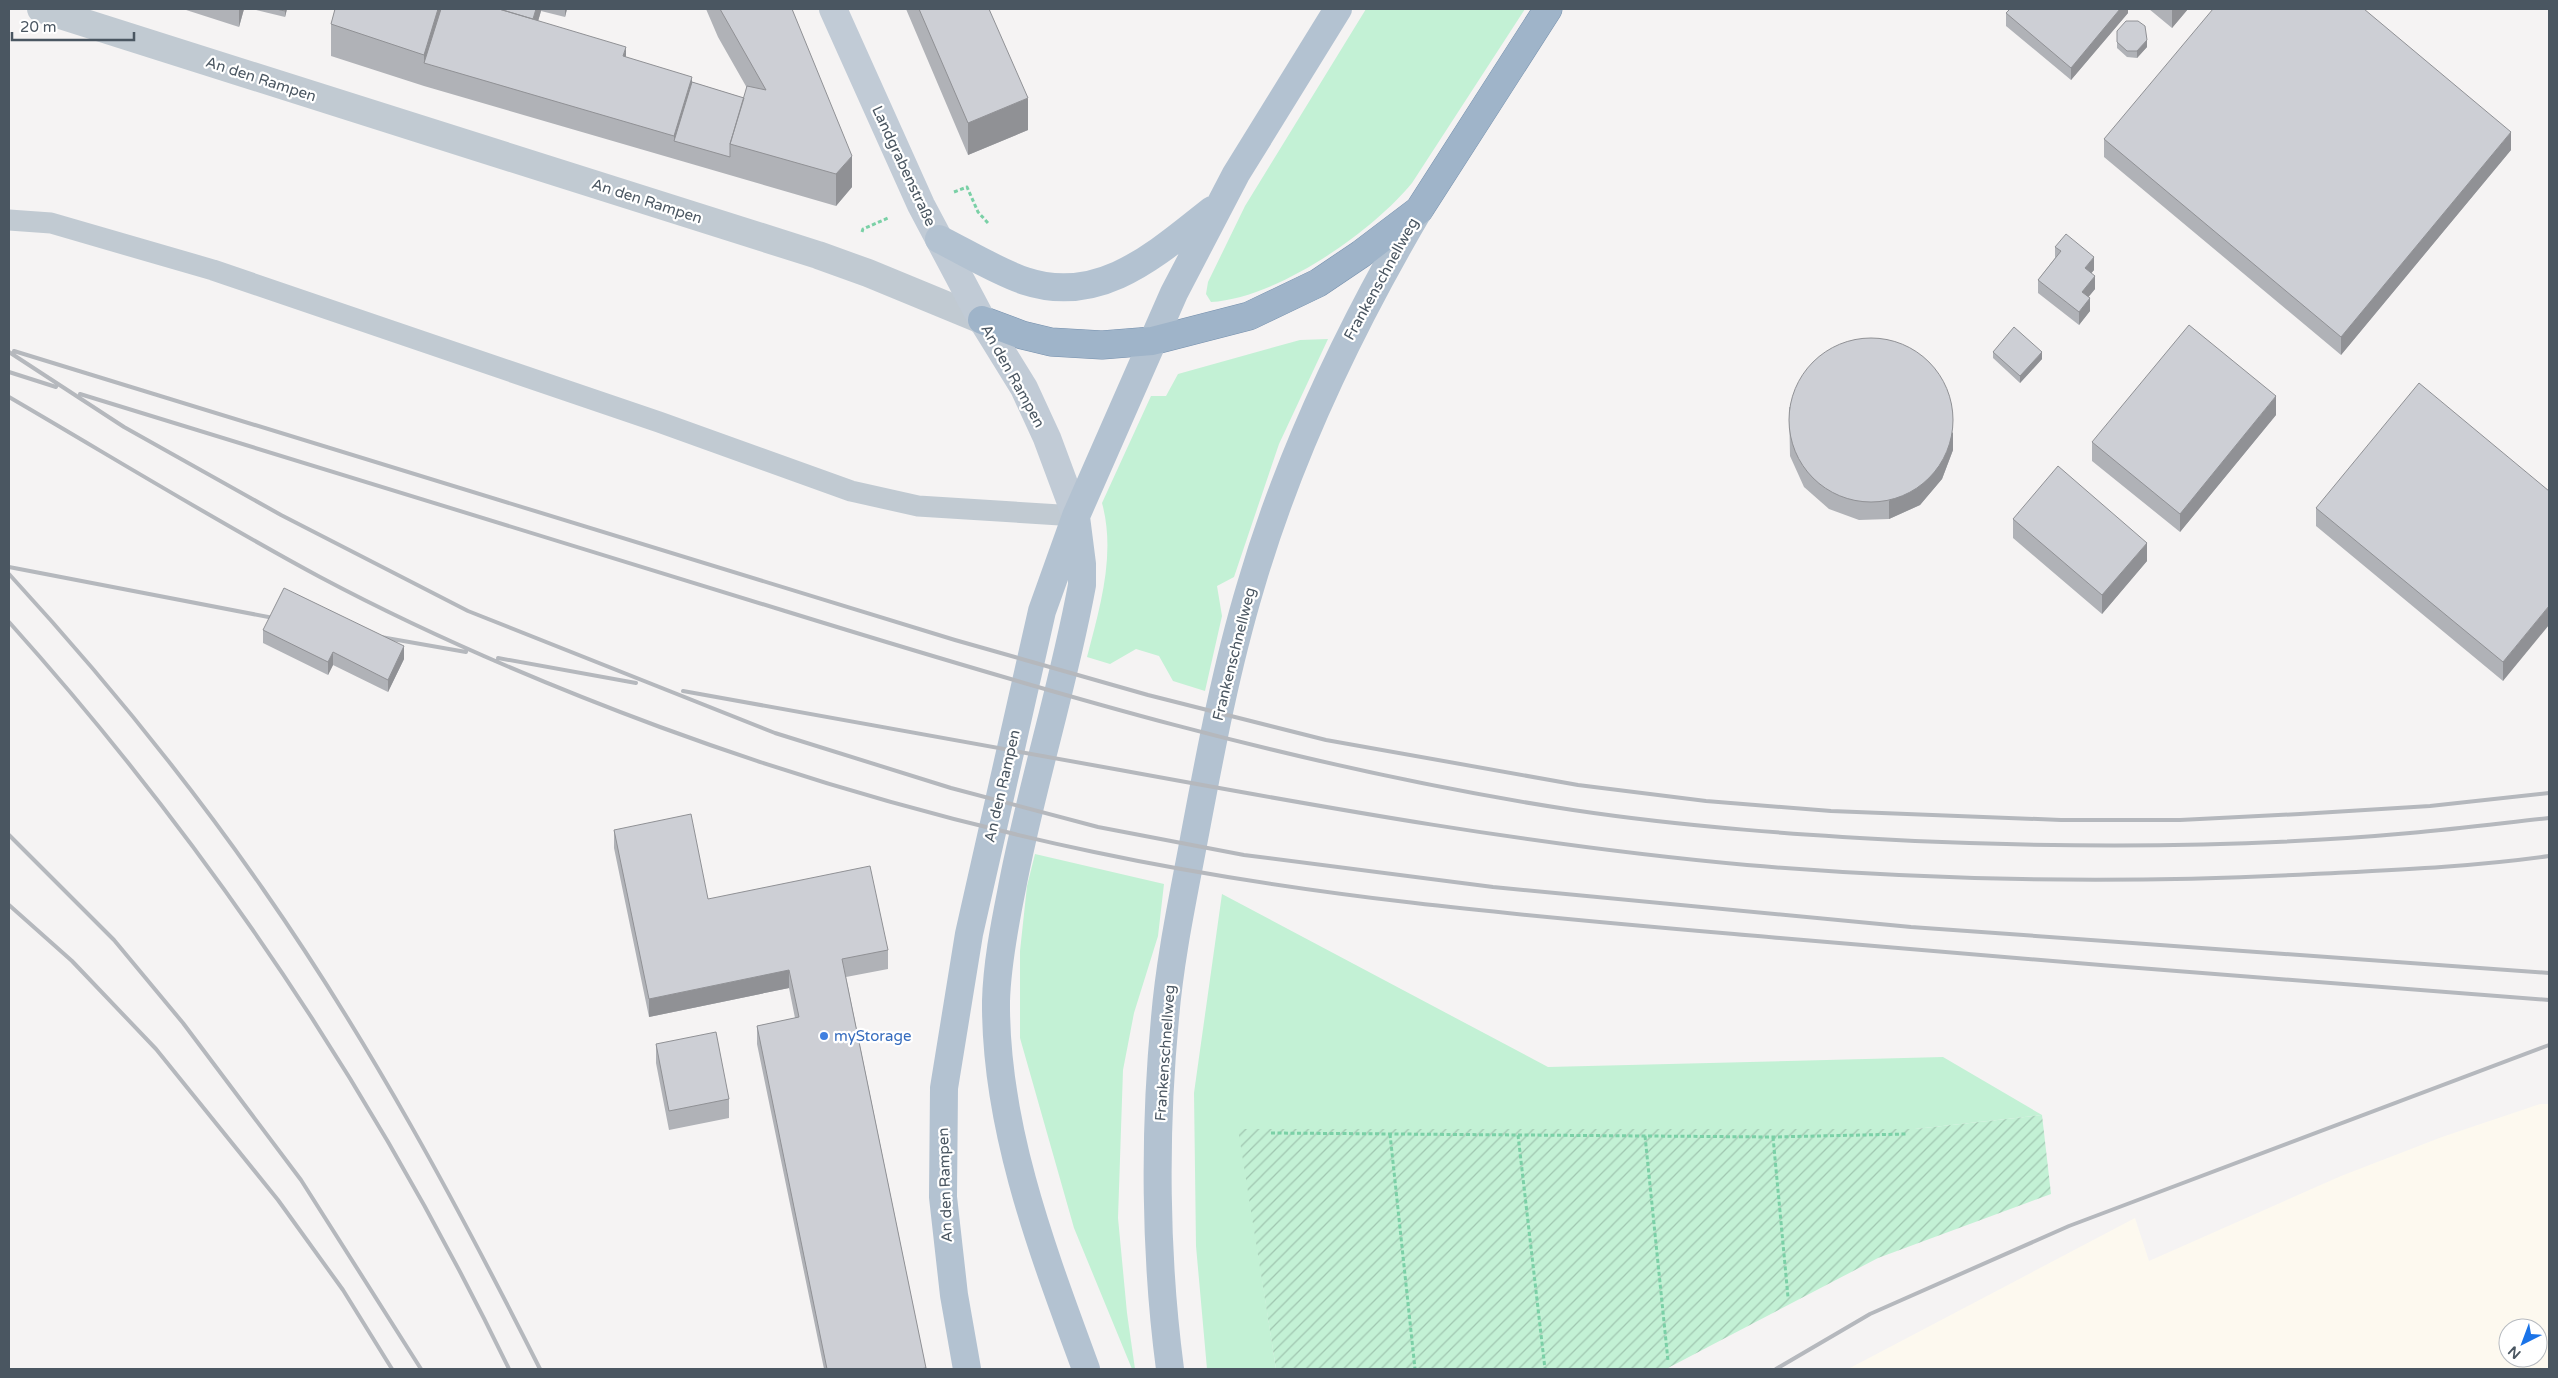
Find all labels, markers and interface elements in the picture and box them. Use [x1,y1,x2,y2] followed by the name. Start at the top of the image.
[12,10,135,42] scale bar
[20,18,57,36] text: 20 m
[203,53,319,105] street label: An den Rampen
[868,103,940,229] street label: Landgrabenstraße
[589,175,705,227] street label: An den Rampen
[1340,215,1422,343] street label: Frankenschnellweg
[977,321,1049,431] street label: An den Rampen
[1209,585,1259,723] street label: Frankenschnellweg
[980,728,1024,844] street label: An den Rampen
[1151,984,1179,1122] street label: Frankenschnellweg
[834,1027,911,1045] place label: myStorage
[818,1030,830,1042] marker: myStorage
[934,1127,956,1243] street label: An den Rampen
[2498,1318,2548,1368] north arrow
[2505,1342,2525,1362] text: N

